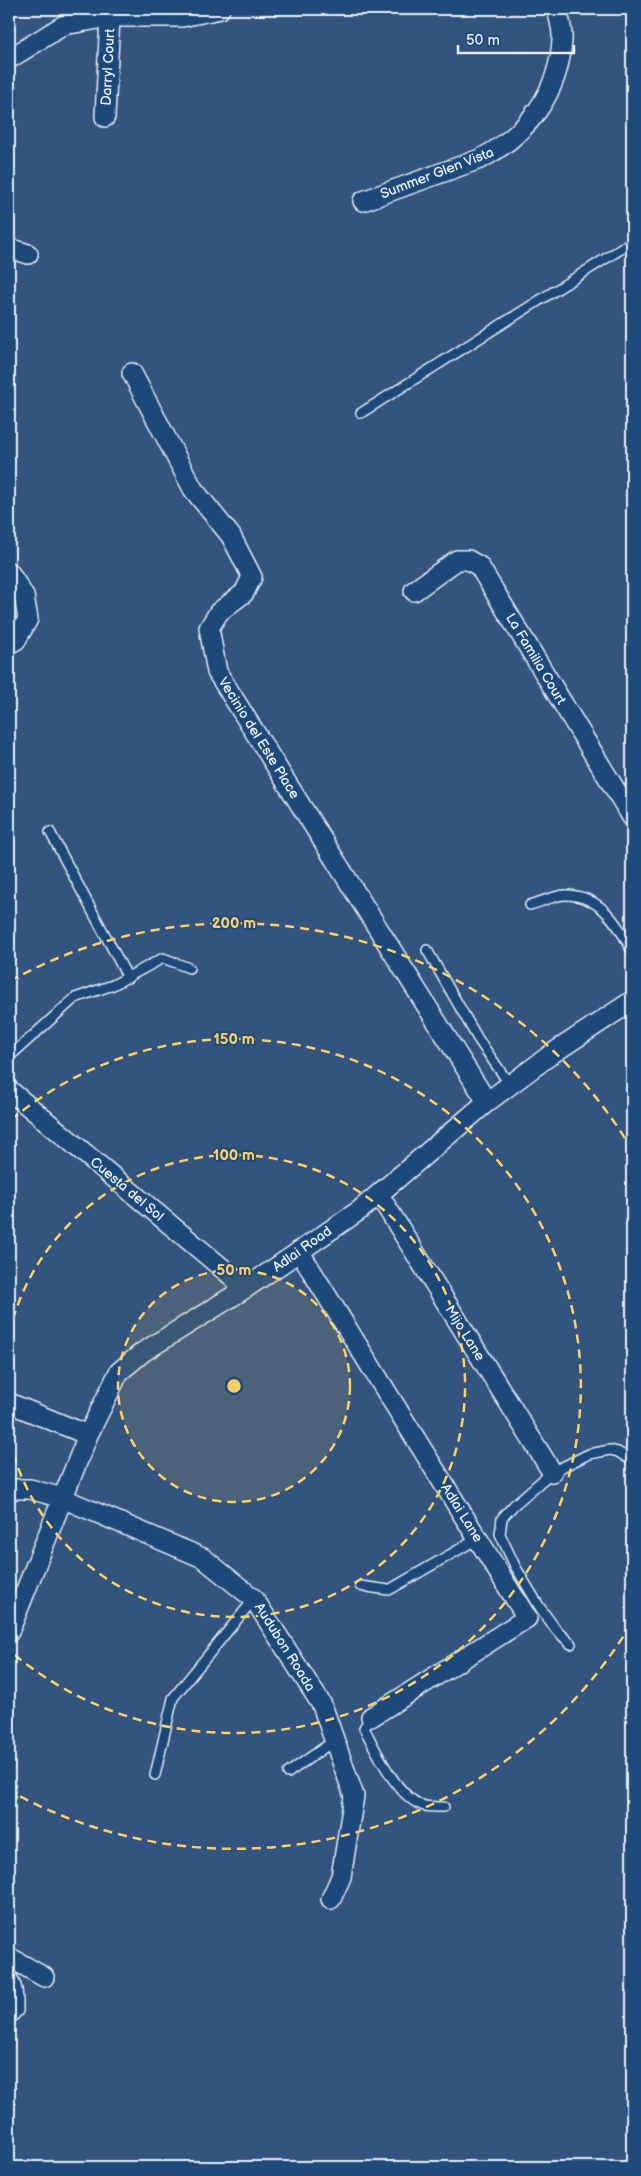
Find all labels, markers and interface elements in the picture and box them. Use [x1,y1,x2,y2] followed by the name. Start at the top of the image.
[458,22,575,54] scale bar
[97,27,119,106] street label: Darryl Court
[466,31,500,50] text: 50 m
[378,143,496,202] street label: Summer Glen Vista
[502,610,570,708] street label: La Familia Court
[215,674,303,802] street label: Vecinio del Este Place
[212,914,256,933] text: 200 m
[213,1030,255,1049] text: 150 m
[213,1146,255,1165] text: 100 m
[87,1153,167,1225] street label: Cuesta del Sol
[269,1222,335,1276] street label: Adlai Road
[217,1261,252,1280] text: 50 m
[441,1302,489,1364] street label: Mijo Lane
[225,1377,243,1395] centre of rings
[437,1480,487,1546] street label: Adlai Lane
[251,1600,319,1695] street label: Audubon Roada

